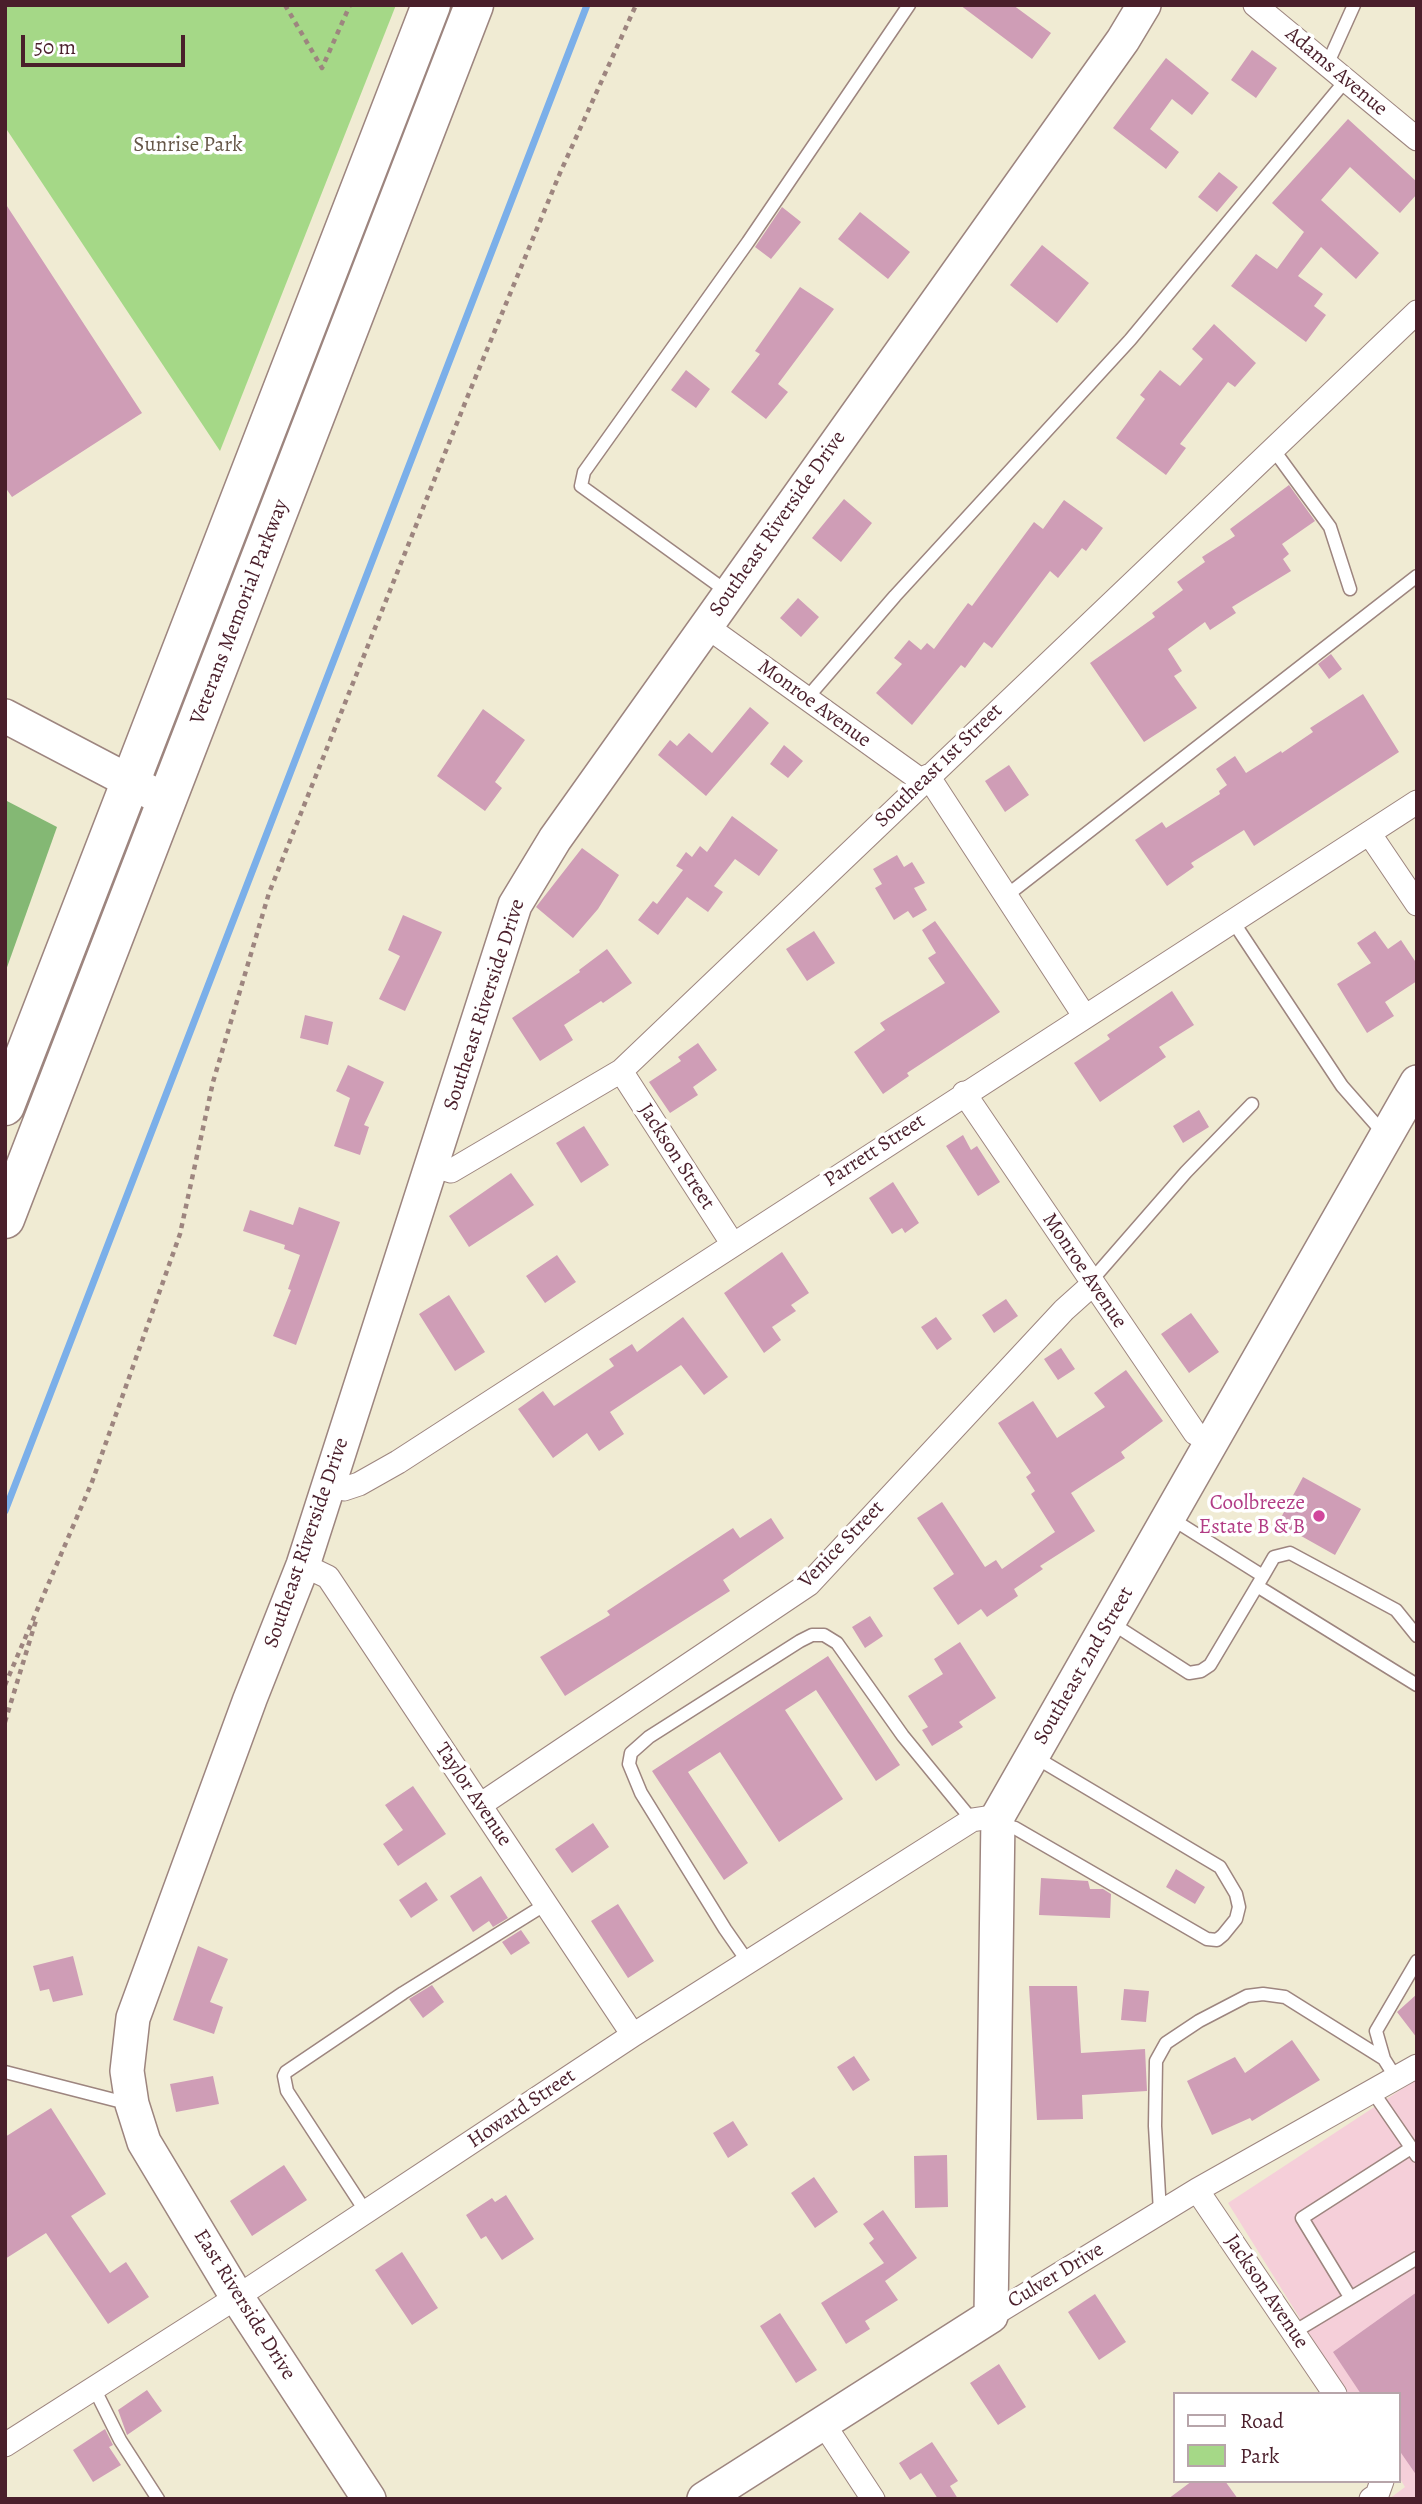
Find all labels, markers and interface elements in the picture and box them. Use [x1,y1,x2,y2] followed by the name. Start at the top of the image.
[24,21,189,65] scale bar
[1280,22,1392,122] street label: Adams Avenue
[34,33,76,61] text: 50 m
[133,133,243,159] park label: Sunrise Park
[704,426,852,622] street label: Southeast Riverside Drive
[185,496,295,728] street label: Veterans Memorial Parkway
[752,655,876,753] street label: Monroe Avenue
[870,699,1008,833] street label: Southeast 1st Street
[439,896,531,1114] street label: Southeast Riverside Drive
[632,1099,720,1215] street label: Jackson Street
[820,1109,930,1193] street label: Parrett Street
[1036,1209,1132,1333] street label: Monroe Avenue
[259,1435,355,1651] street label: Southeast Riverside Drive
[1199,1491,1305,1541] place label: Coolbreeze Estate B & B
[794,1496,890,1594] street label: Venice Street
[1311,1508,1327,1524] marker: Coolbreeze Estate B & B
[1029,1583,1139,1749] street label: Southeast 2nd Street
[429,1738,517,1852] street label: Taylor Avenue
[463,2064,581,2154] street label: Howard Street
[188,2225,300,2385] street label: East Riverside Drive
[1219,2230,1313,2354] street label: Jackson Avenue
[1003,2238,1109,2314] street label: Culver Drive
[1174,2392,1401,2483] legend
[1240,2407,1284,2435] text: Road
[1240,2442,1279,2470] text: Park

